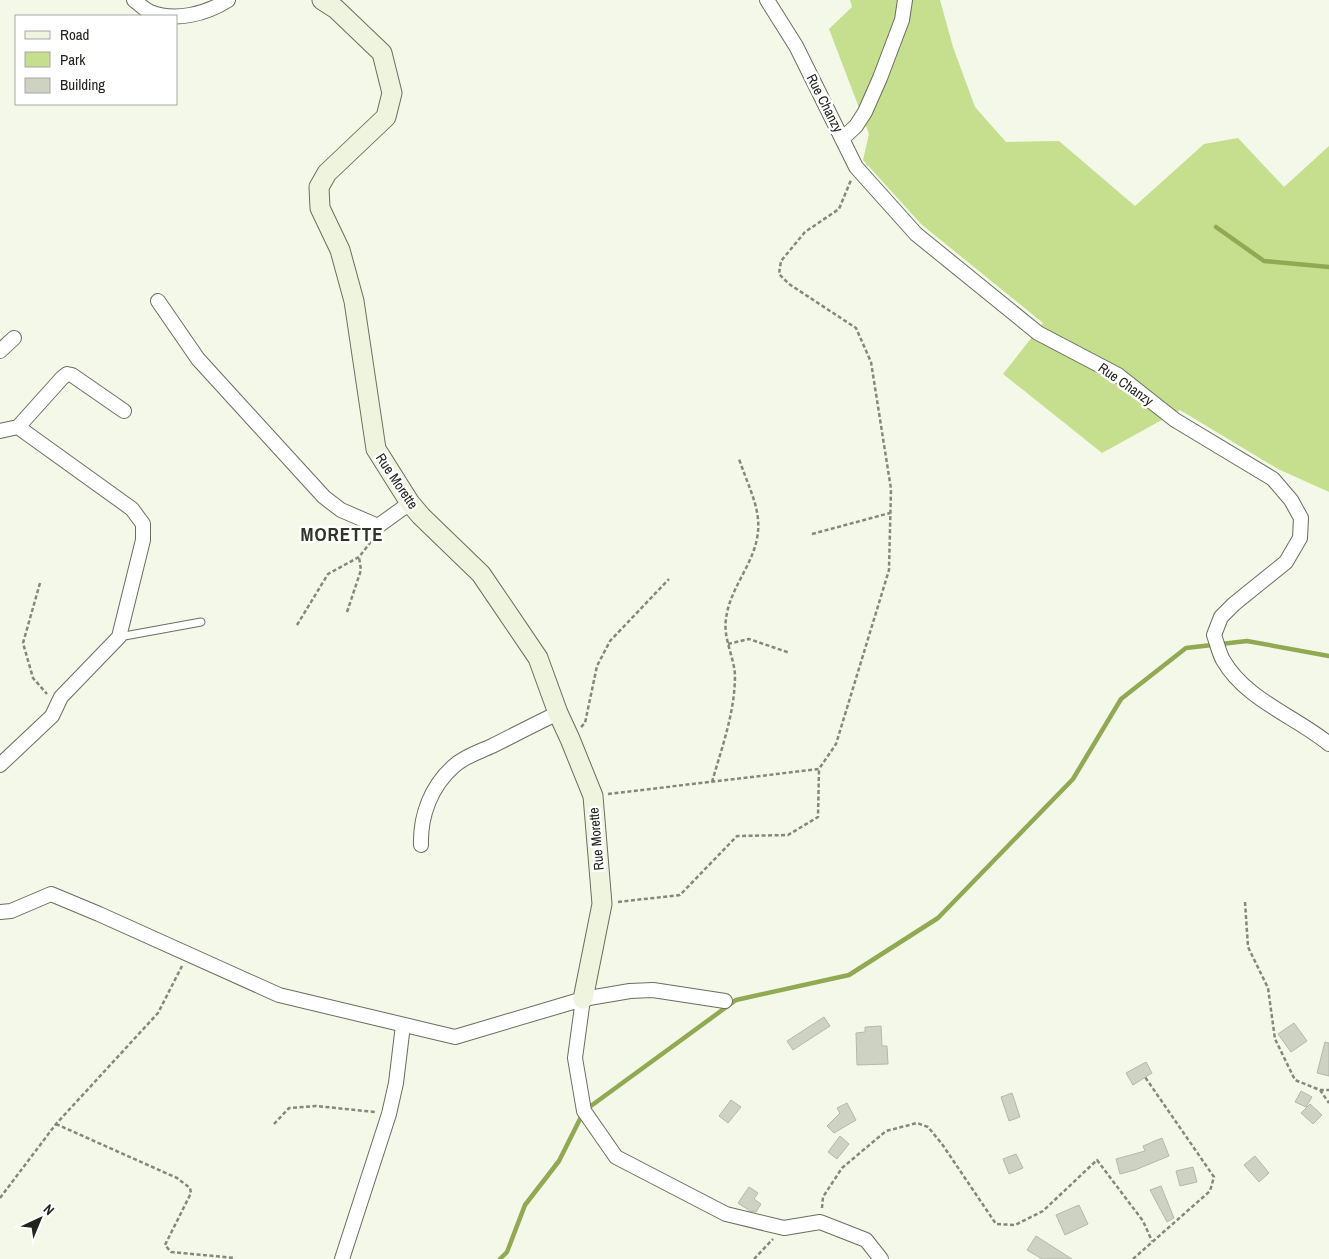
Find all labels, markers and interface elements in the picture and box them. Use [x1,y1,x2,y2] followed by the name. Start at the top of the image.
[15,15,178,105] legend
[60,24,89,45] text: Road
[60,49,86,70] text: Park
[803,71,847,135] street label: Rue Chanzy
[60,74,105,95] text: Building
[1095,359,1157,410] street label: Rue Chanzy
[372,450,422,512] street label: Rue Morette
[300,521,384,547] district label: MORETTE
[584,807,608,871] street label: Rue Morette
[15,1194,65,1244] north arrow
[40,1200,58,1219] text: N

